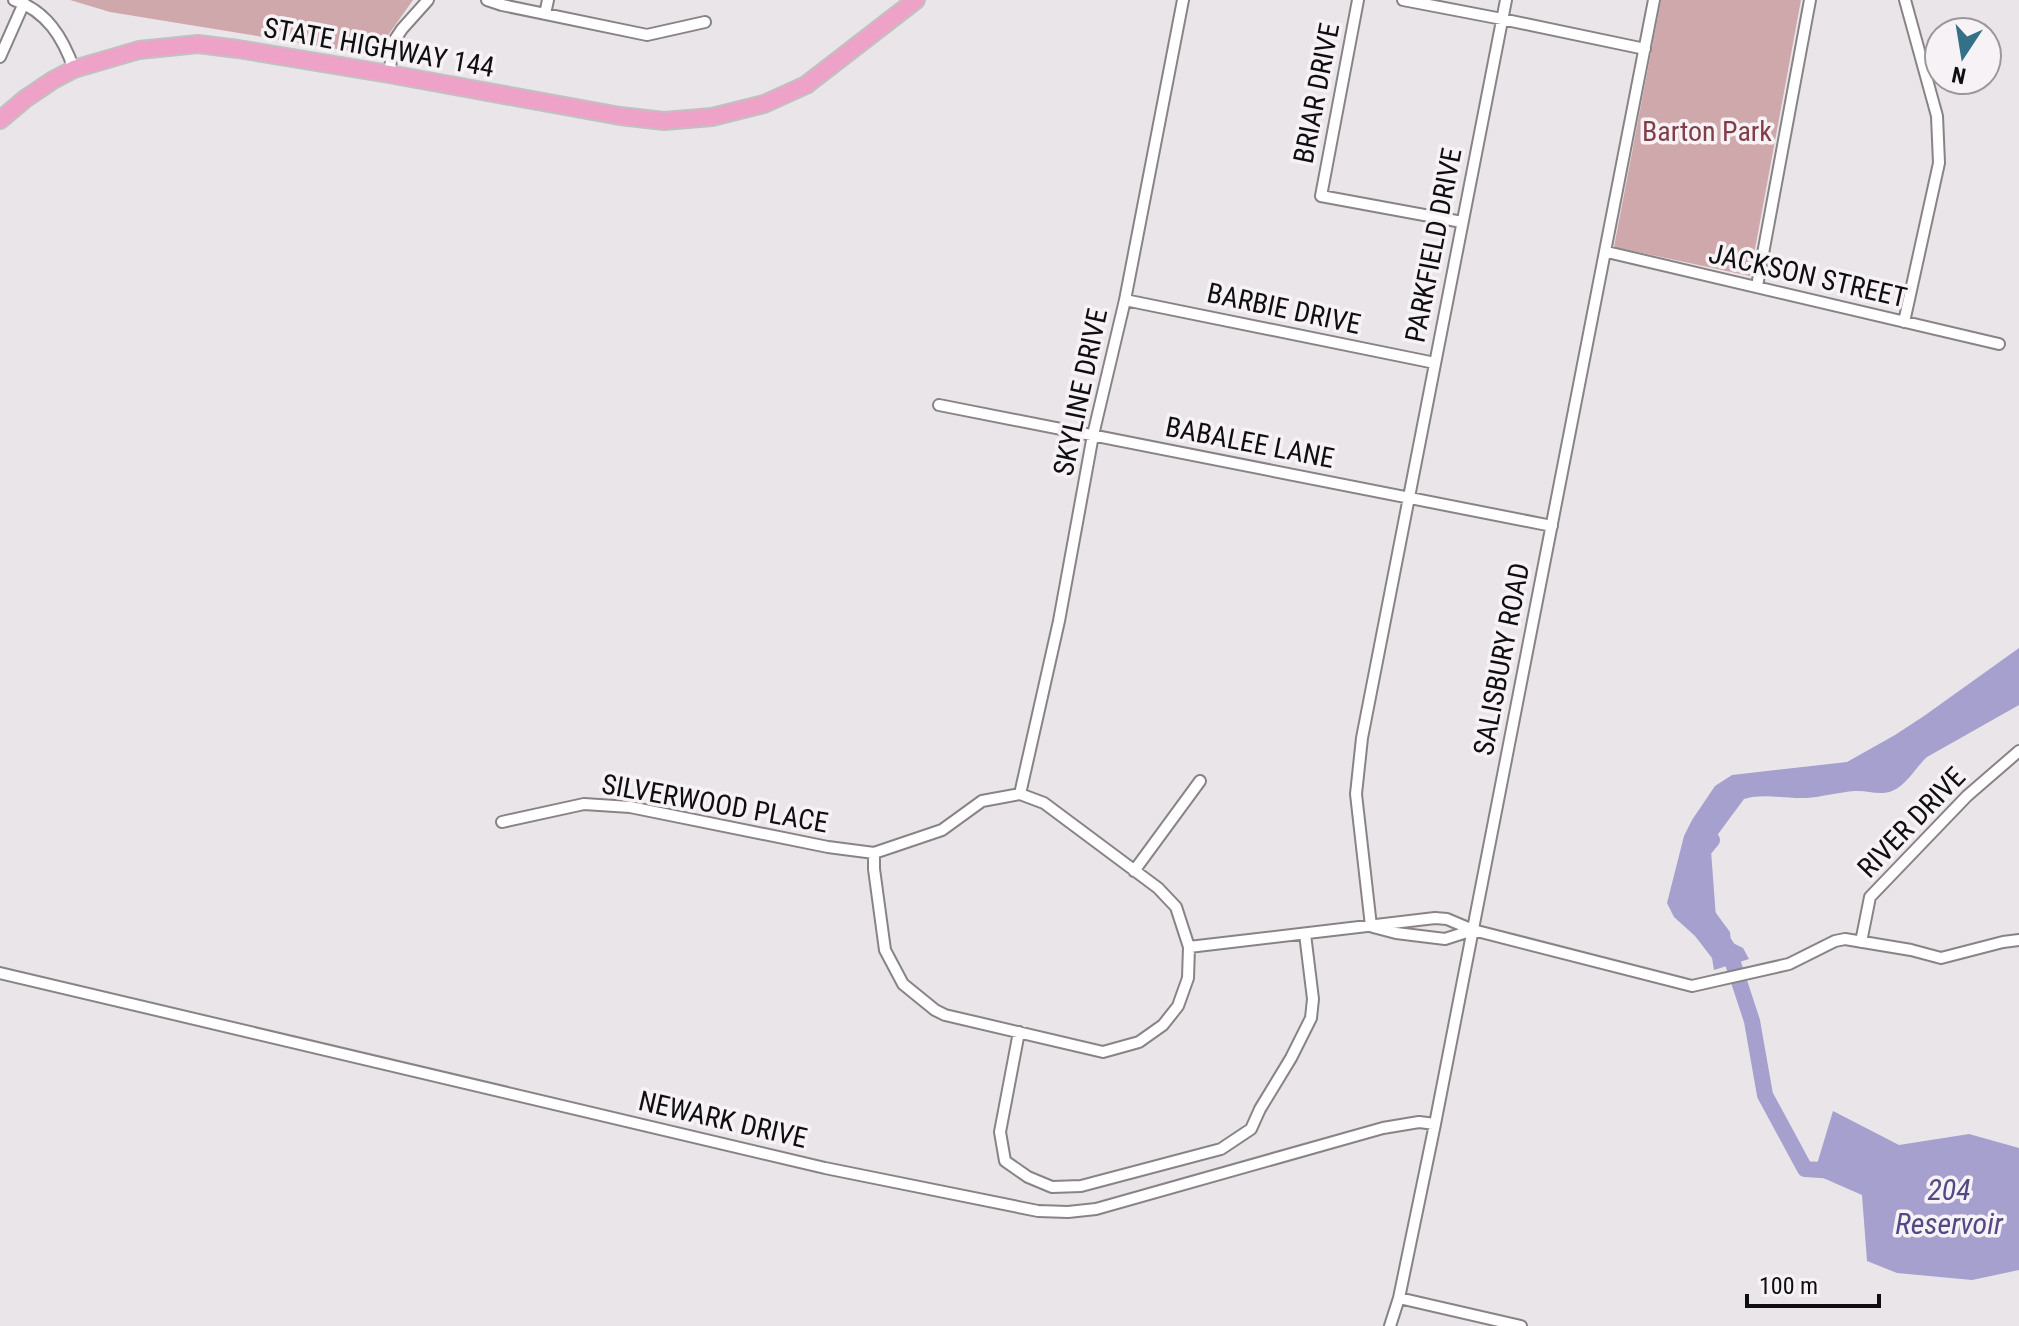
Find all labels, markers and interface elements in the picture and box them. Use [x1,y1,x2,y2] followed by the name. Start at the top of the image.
[261,11,497,84] street label: STATE HIGHWAY 144
[1923,16,2003,96] north arrow
[1287,20,1346,166] street label: BRIAR DRIVE
[1950,61,1968,89] text: N
[1642,115,1772,148] park label: Barton Park
[1398,145,1469,345] street label: PARKFIELD DRIVE
[1706,237,1910,314] street label: JACKSON STREET
[1204,276,1364,341] street label: BARBIE DRIVE
[1047,306,1114,479] street label: SKYLINE DRIVE
[1163,410,1337,475] street label: BABALEE LANE
[1467,560,1536,758] street label: SALISBURY ROAD
[1851,760,1972,884] street label: RIVER DRIVE
[599,767,831,840] street label: SILVERWOOD PLACE
[635,1084,810,1155] street label: NEWARK DRIVE
[1895,1172,2004,1241] water label: 204 Reservoir
[1747,1258,1879,1308] scale bar
[1759,1272,1818,1300] text: 100 m

